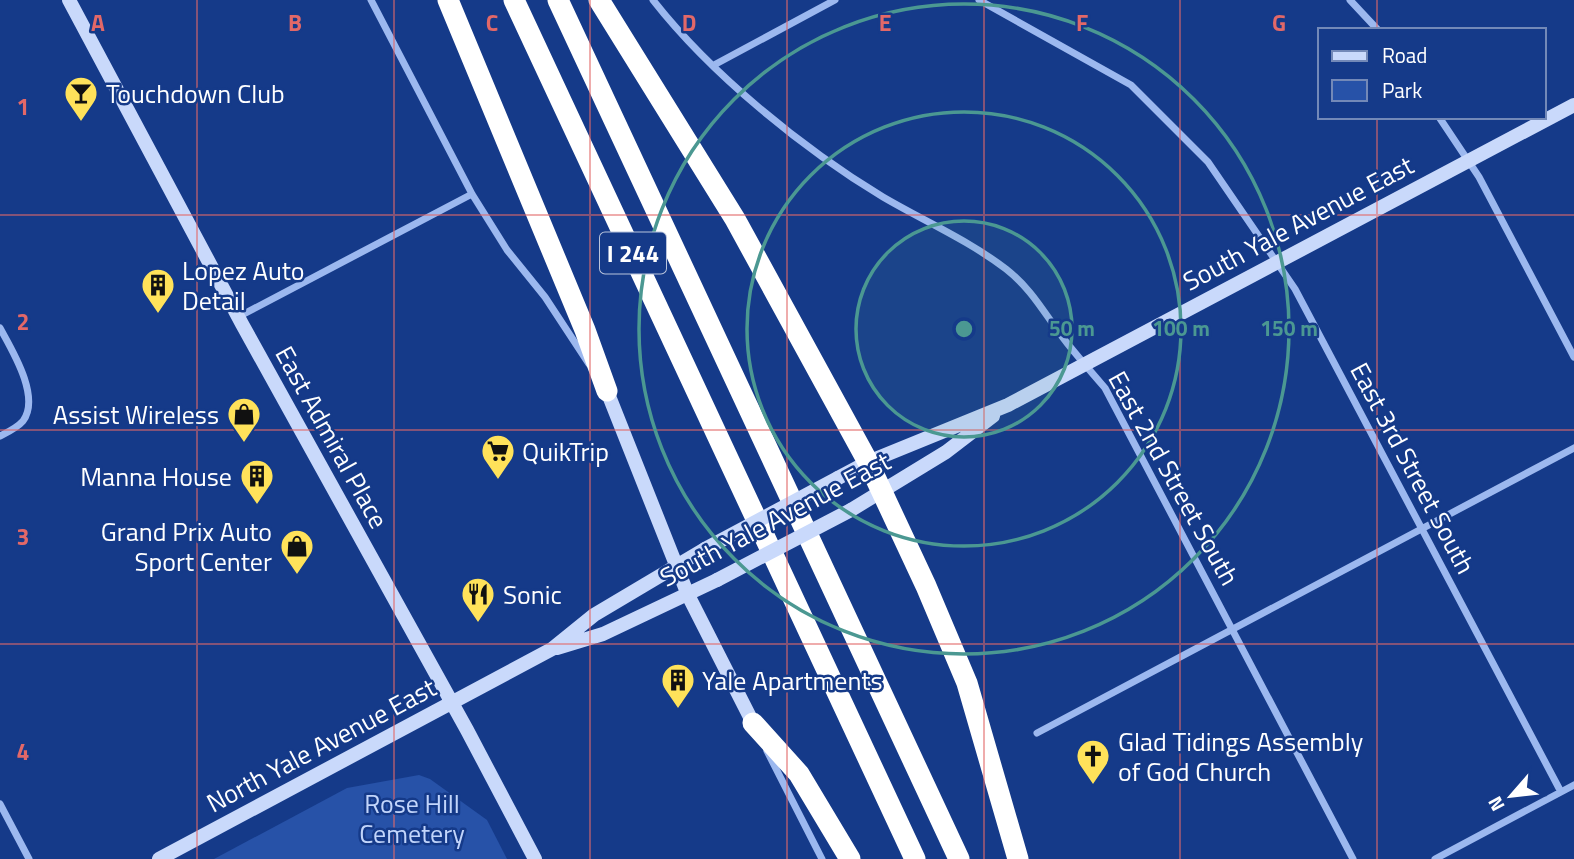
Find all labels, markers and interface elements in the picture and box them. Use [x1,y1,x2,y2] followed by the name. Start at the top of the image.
[91,5,105,40] text: A
[288,5,302,40] text: B
[486,5,498,40] text: C
[682,5,696,40] text: D
[879,5,891,40] text: E
[1076,5,1088,40] text: F
[1272,5,1286,40] text: G
[1318,28,1546,119] legend
[1382,39,1427,71] text: Road
[62,74,100,123] bar icon: Touchdown Club
[106,74,285,113] place label: Touchdown Club
[1382,74,1422,106] text: Park
[17,89,29,124] text: 1
[1176,146,1420,300] street label: South Yale Avenue East
[600,232,666,274] road number: I 244
[182,251,305,320] place label: Lopez Auto Detail
[139,266,177,315] building icon: Lopez Auto Detail
[17,304,29,339] text: 2
[1049,312,1095,344] text: 50 m
[1152,312,1210,344] text: 100 m
[1260,312,1318,344] text: 150 m
[952,317,976,341] centre of rings
[266,339,398,535] street label: East Admiral Place
[1341,355,1485,581] street label: East 3rd Street South
[1099,364,1249,592] street label: East 2nd Street South
[53,395,219,434] place label: Assist Wireless
[225,395,263,444] shop icon: Assist Wireless
[479,432,517,481] supermarket icon: QuikTrip
[522,432,609,471] place label: QuikTrip
[653,442,897,596] street label: South Yale Avenue East
[80,457,232,496] place label: Manna House
[238,457,276,506] building icon: Manna House
[101,512,272,581] place label: Grand Prix Auto Sport Center
[17,519,29,554] text: 3
[278,527,316,576] shop icon: Grand Prix Auto Sport Center
[459,575,497,624] restaurant icon: Sonic
[503,575,562,614] place label: Sonic
[659,661,697,710] building icon: Yale Apartments
[702,661,883,700] place label: Yale Apartments
[199,668,443,822] street label: North Yale Avenue East
[1118,722,1363,791] place label: Glad Tidings Assembly of God Church
[17,734,29,769] text: 4
[1074,737,1112,786] church icon: Glad Tidings Assembly of God Church
[1476,761,1546,831] north arrow
[359,784,465,853] park label: Rose Hill Cemetery
[1480,792,1511,817] text: N

